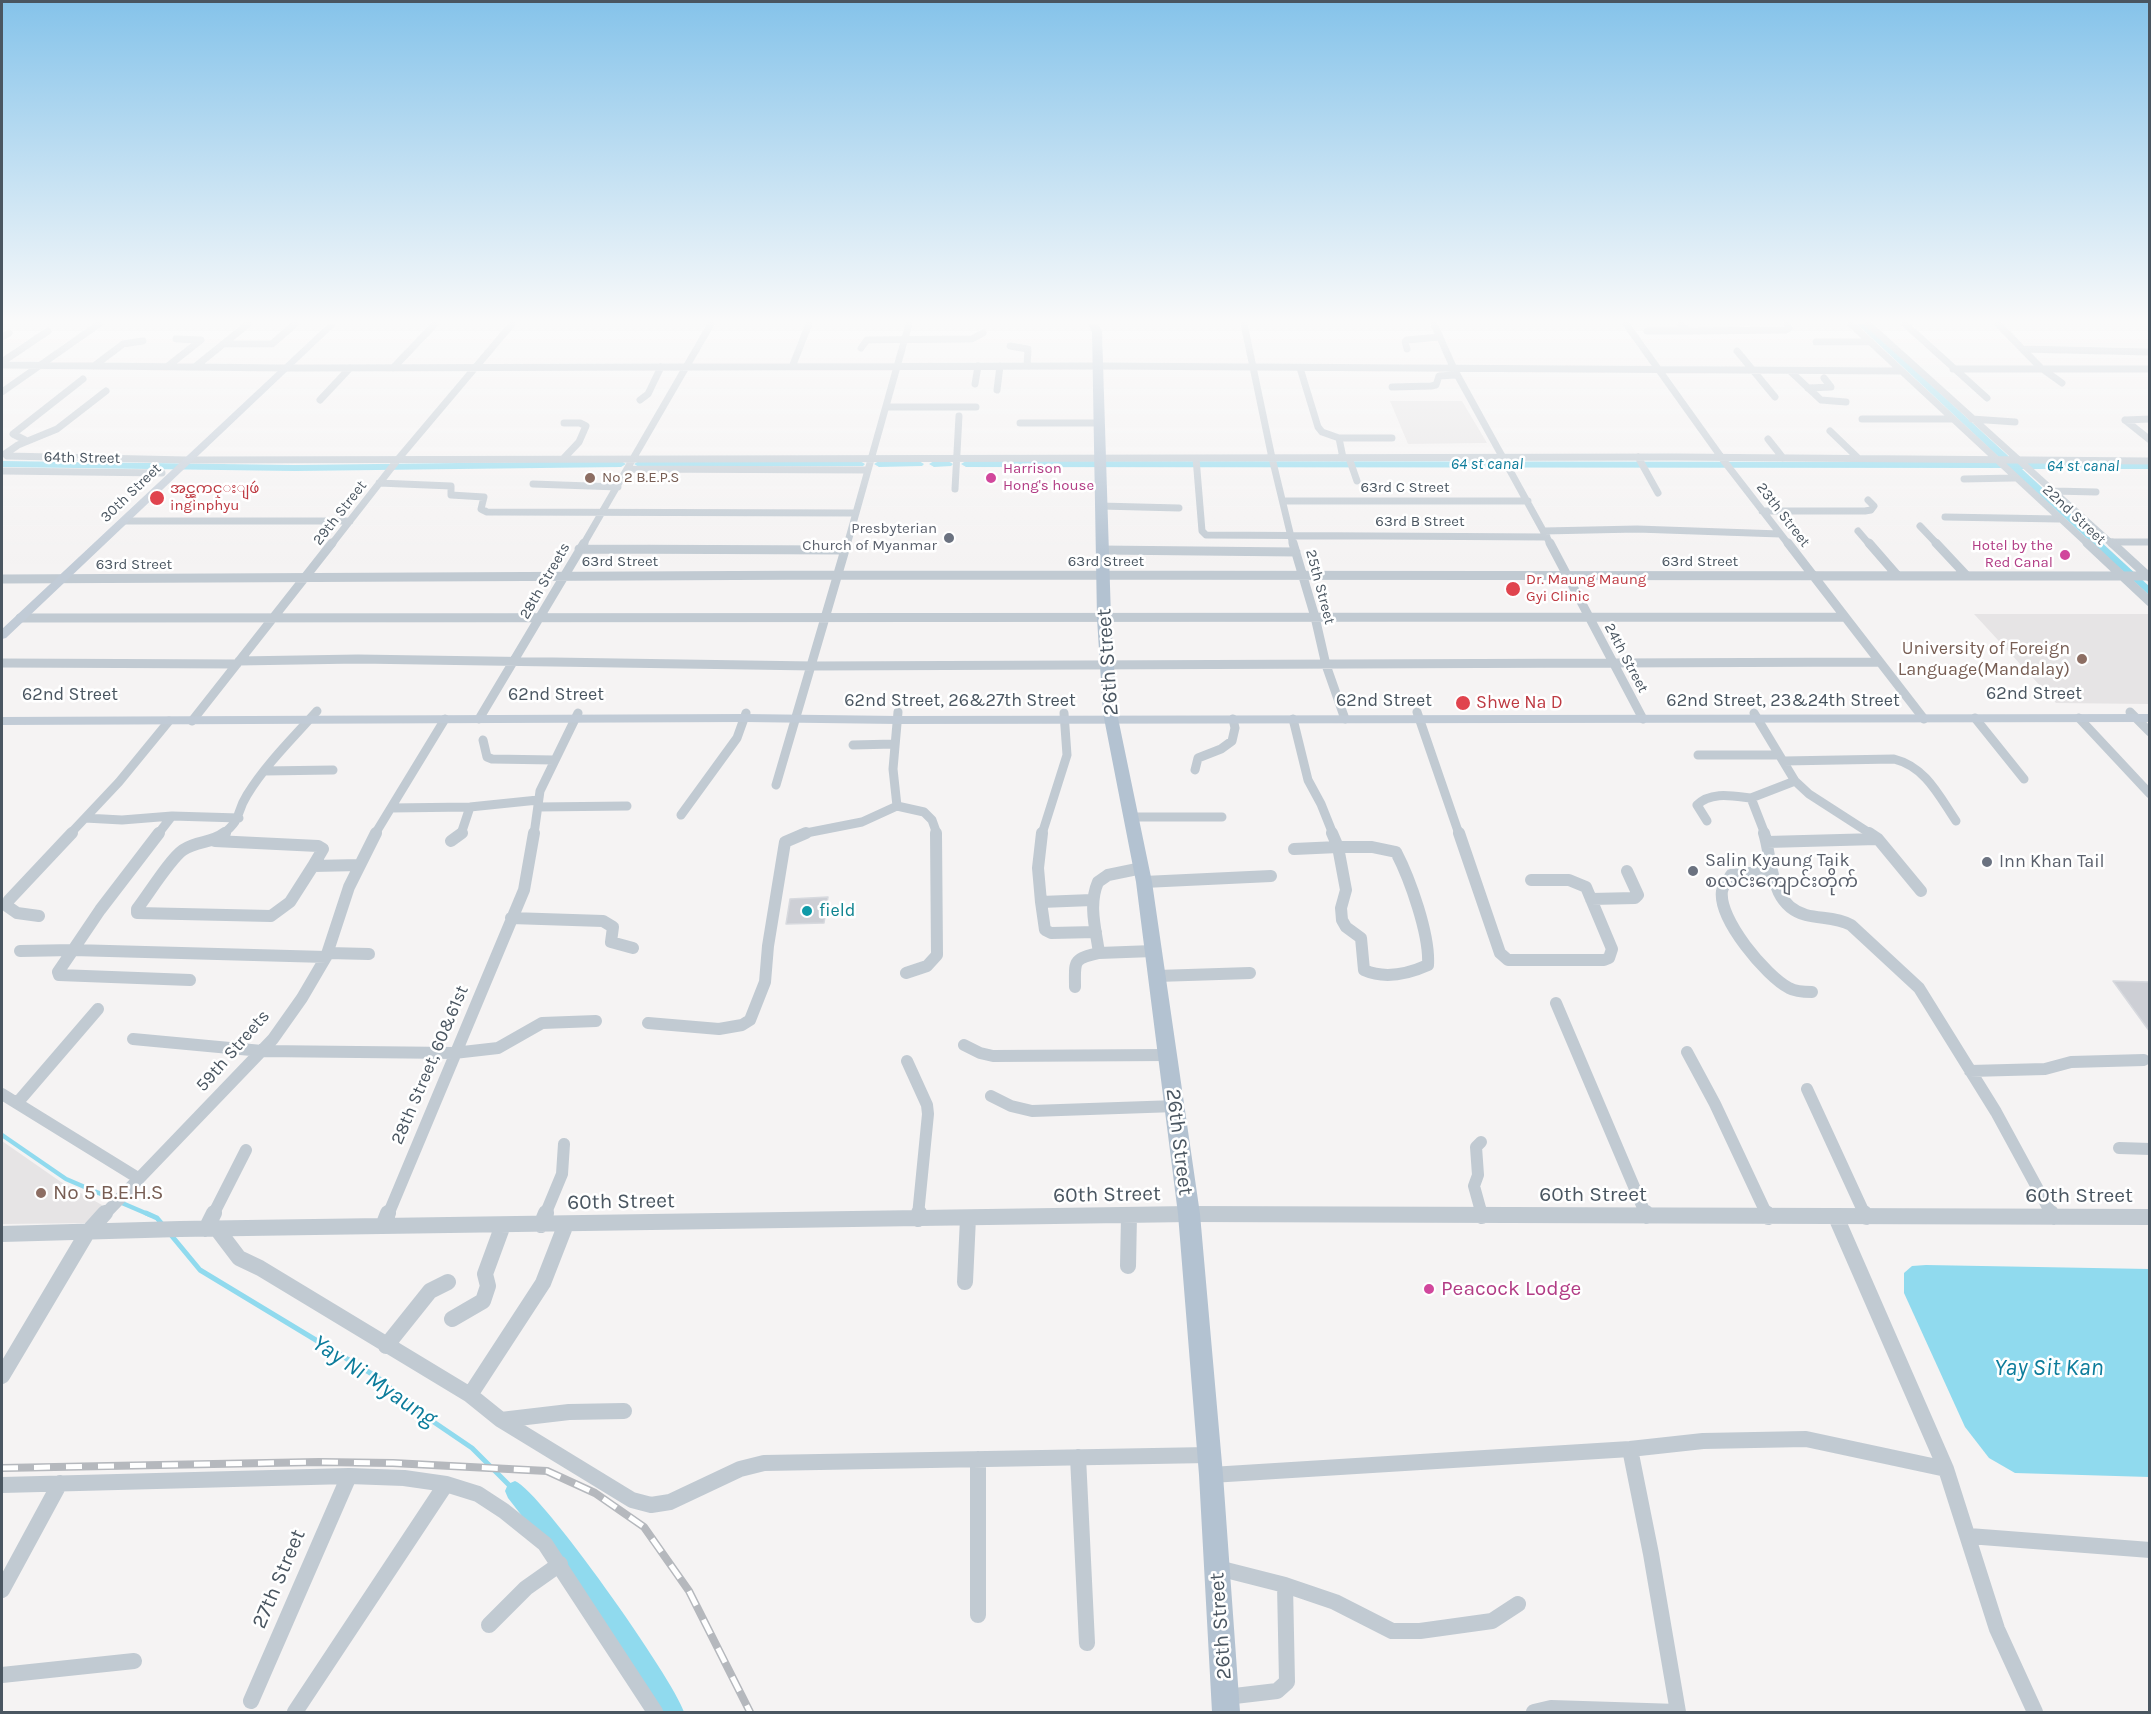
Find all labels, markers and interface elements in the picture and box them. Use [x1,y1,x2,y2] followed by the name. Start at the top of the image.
[44,448,120,468] street label: 64th Street
[1451,454,1523,474] water label: 64 st canal
[2047,456,2119,476] water label: 64 st canal
[97,460,165,526] street label: 30th Street
[1003,460,1094,495] place label: Harrison Hong's house
[602,469,679,487] place label: No 2 B.E.P.S
[583,471,597,485] marker: No 2 B.E.P.S
[984,471,998,485] marker: Harrison Hong's house
[309,477,371,549] street label: 29th Street
[1360,479,1450,497] street label: 63rd C Street
[1752,479,1814,551] street label: 23th Street
[170,480,259,515] place label: အင္ၾကင္းျဖဴ inginphyu
[2039,481,2109,549] street label: 22nd Street
[148,489,166,507] marker: အင္ၾကင္းျဖဴ inginphyu
[1375,513,1465,531] street label: 63rd B Street
[802,520,937,555] place label: Presbyterian Church of Myanmar
[942,531,956,545] marker: Presbyterian Church of Myanmar
[1972,537,2053,572] place label: Hotel by the Red Canal
[516,540,574,622] street label: 28th Streets
[1301,548,1339,626] street label: 25th Street
[2058,548,2072,562] marker: Hotel by the Red Canal
[582,553,658,571] street label: 63rd Street
[1068,553,1144,571] street label: 63rd Street
[1662,553,1738,571] street label: 63rd Street
[96,556,172,574] street label: 63rd Street
[1526,571,1646,606] place label: Dr. Maung Maung Gyi Clinic
[1504,580,1522,598] marker: Dr. Maung Maung Gyi Clinic
[1092,608,1124,716] street label: 26th Street
[1600,620,1652,696] street label: 24th Street
[1898,638,2070,680] place label: University of Foreign Language(Mandalay)
[2075,652,2089,666] marker: University of Foreign Language(Mandalay)
[1986,683,2082,705] street label: 62nd Street
[22,684,118,706] street label: 62nd Street
[508,684,604,706] street label: 62nd Street
[844,690,1076,712] street label: 62nd Street, 26&27th Street
[1336,690,1432,712] street label: 62nd Street
[1666,690,1900,712] street label: 62nd Street, 23&24th Street
[1476,692,1563,714] place label: Shwe Na D
[1454,694,1472,712] marker: Shwe Na D
[1705,850,1858,892] place label: Salin Kyaung Taik စလင်းကျောင်းတိုက်
[1999,851,2105,873] place label: Inn Khan Tail
[1980,855,1994,869] marker: Inn Khan Tail
[1686,864,1700,878] marker: Salin Kyaung Taik စလင်းကျောင်းတိုက်
[819,900,855,922] place label: field
[800,904,814,918] marker: field
[387,982,473,1148] street label: 28th Street, 60&61st
[192,1006,274,1096] street label: 59th Streets
[1160,1087,1198,1197] street label: 26th Street
[53,1180,164,1206] place label: No 5 B.E.H.S
[1053,1181,1161,1209] street label: 60th Street
[1539,1182,1647,1208] street label: 60th Street
[2025,1183,2133,1209] street label: 60th Street
[34,1186,48,1200] marker: No 5 B.E.H.S
[567,1188,675,1216] street label: 60th Street
[1441,1276,1581,1302] place label: Peacock Lodge
[1422,1282,1436,1296] marker: Peacock Lodge
[306,1329,442,1433] water label: Yay Ni Myaung
[1994,1354,2104,1382] water label: Yay Sit Kan
[247,1526,311,1632] street label: 27th Street
[1205,1572,1237,1680] street label: 26th Street

